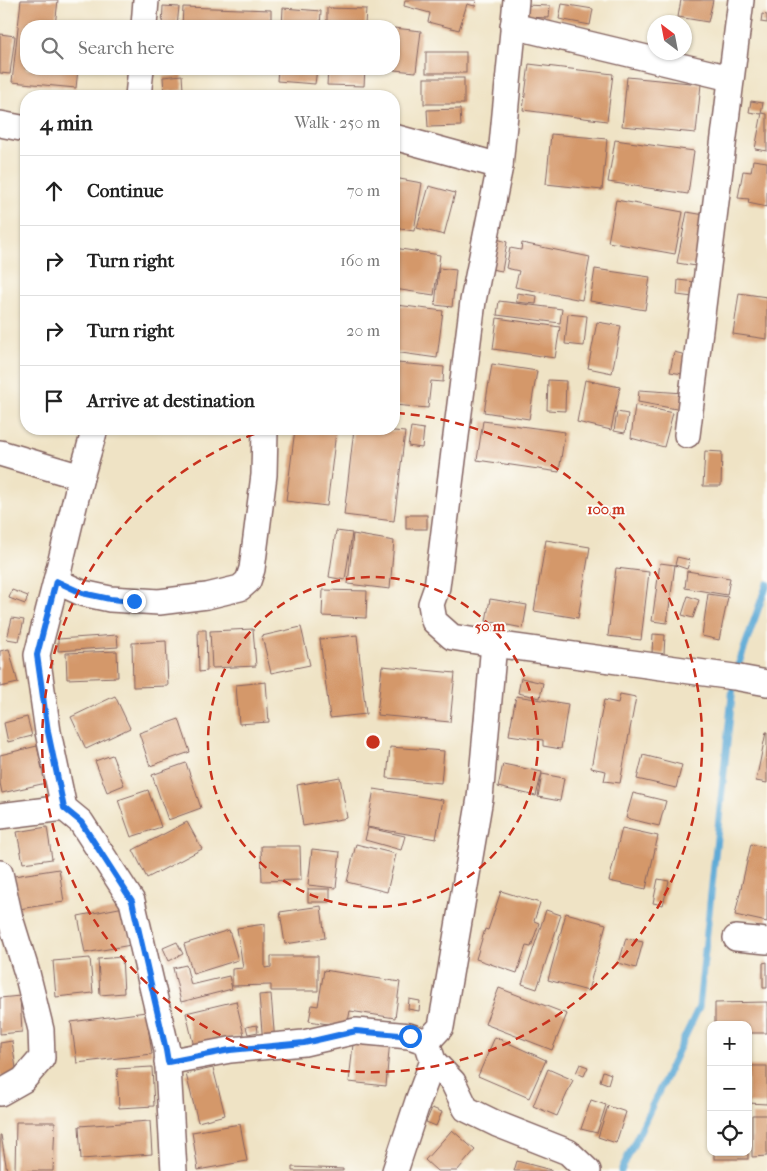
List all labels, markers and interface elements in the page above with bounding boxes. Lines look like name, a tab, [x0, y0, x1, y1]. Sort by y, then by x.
north arrow	[647, 15, 692, 60]
search box	[20, 20, 400, 75]
icon: search	[38, 34, 66, 62]
text: Search here	[78, 37, 174, 59]
text: 4 min	[40, 111, 93, 135]
text: Walk · 250 m	[295, 113, 380, 132]
icon: ahead	[40, 177, 68, 205]
text: Continue	[87, 180, 163, 202]
text: 70 m	[347, 181, 380, 200]
icon: right	[40, 247, 68, 275]
text: Turn right	[87, 250, 174, 272]
text: 160 m	[340, 251, 380, 270]
icon: right	[40, 317, 68, 345]
text: Turn right	[87, 320, 174, 342]
text: 20 m	[346, 321, 380, 340]
icon: arrive	[40, 387, 68, 415]
text: Arrive at destination	[87, 390, 255, 412]
text: 100 m	[587, 500, 625, 518]
route end	[123, 590, 146, 613]
text: 50 m	[475, 617, 506, 635]
centre of rings	[364, 733, 382, 751]
map controls	[707, 1021, 752, 1156]
button: +	[707, 1021, 752, 1066]
route start	[399, 1025, 422, 1048]
button: −	[707, 1066, 752, 1111]
button: locate	[707, 1111, 752, 1156]

